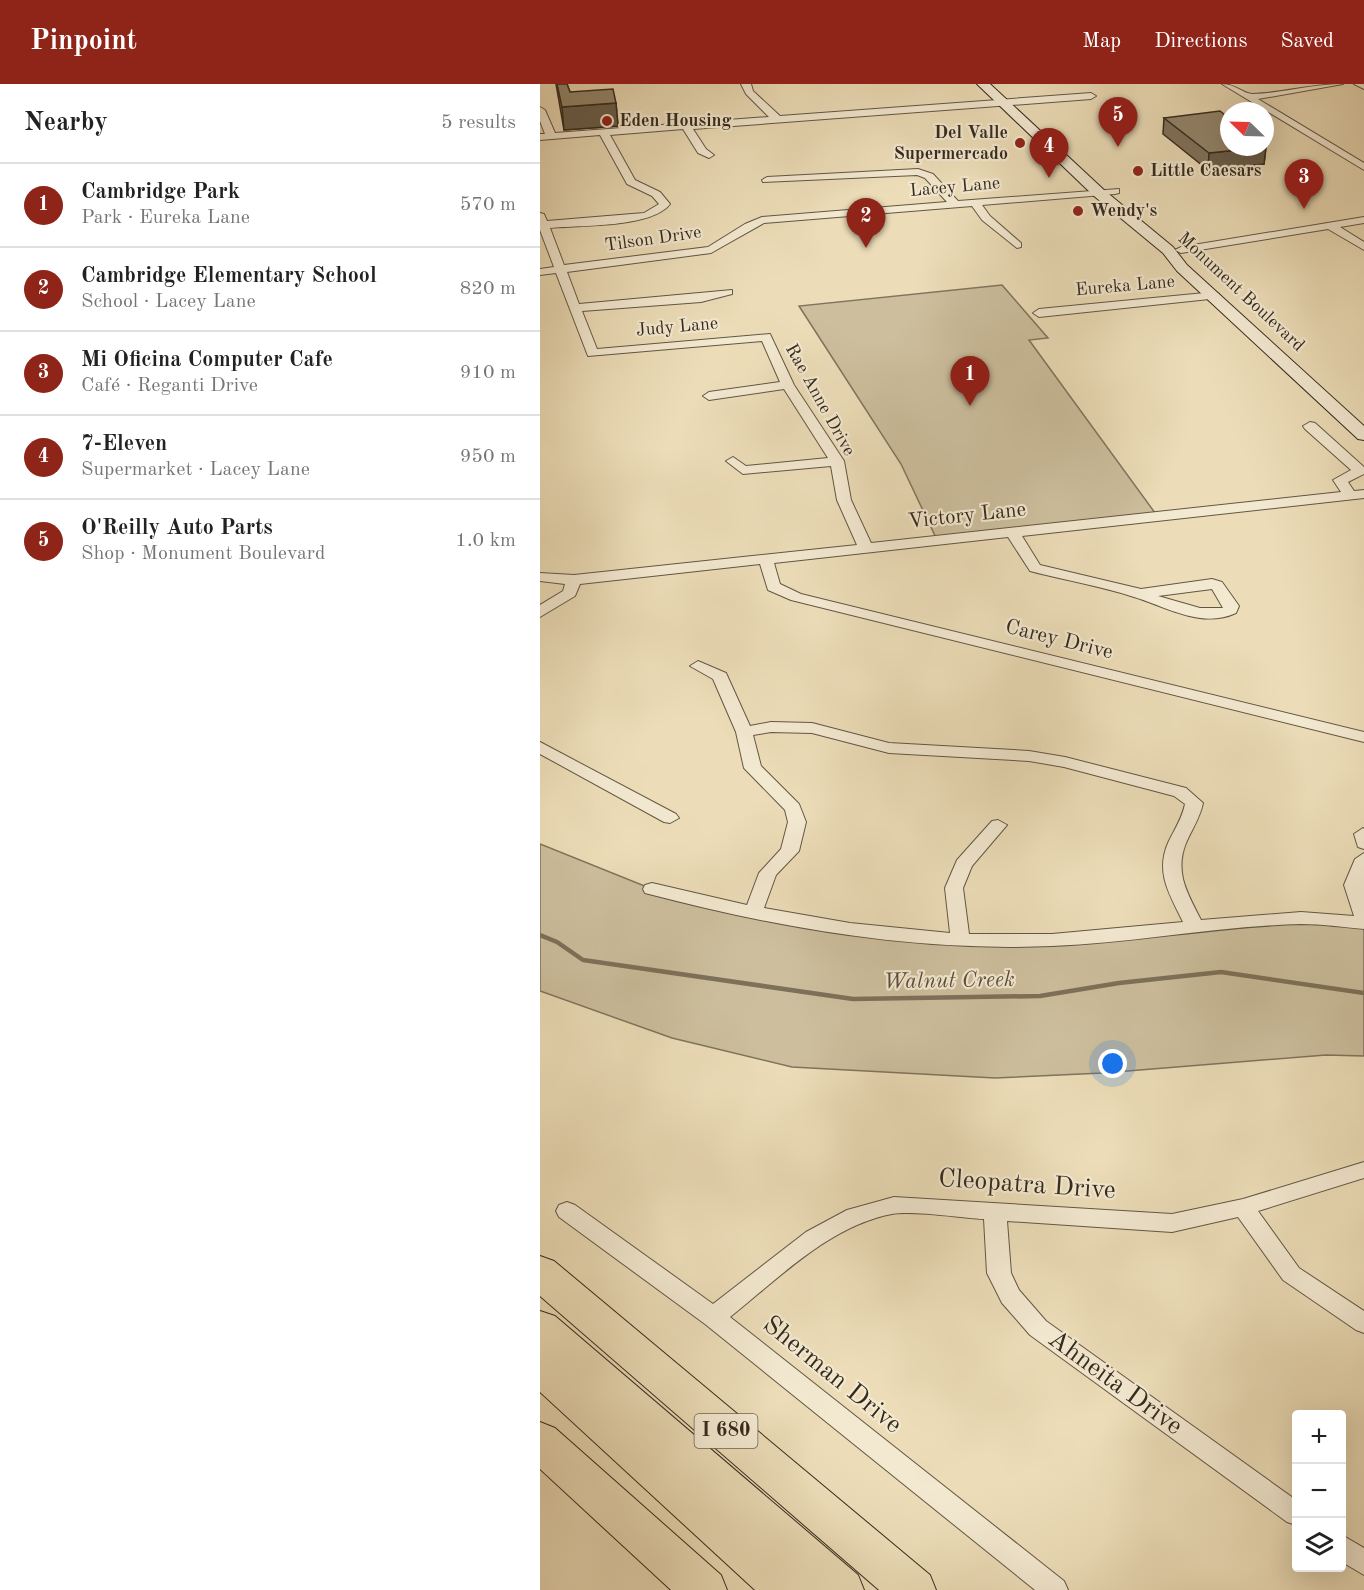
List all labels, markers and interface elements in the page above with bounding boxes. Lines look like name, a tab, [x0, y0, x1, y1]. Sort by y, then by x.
text: Pinpoint	[30, 28, 137, 56]
text: Map	[1082, 31, 1121, 52]
text: Directions	[1154, 31, 1248, 52]
text: Saved	[1281, 31, 1334, 52]
pin: 5	[1098, 98, 1138, 147]
north arrow	[1220, 102, 1274, 156]
text: Nearby	[24, 110, 108, 136]
place label: Eden Housing	[619, 112, 732, 130]
text: 5 results	[441, 113, 516, 133]
marker: Eden Housing	[600, 114, 614, 128]
place label: Del Valle Supermercado	[894, 124, 1008, 163]
pin: 4	[1030, 128, 1068, 178]
marker: Del Valle Supermercado	[1013, 136, 1027, 150]
pin: 3	[1284, 160, 1323, 209]
place label: Little Caesars	[1150, 162, 1262, 180]
marker: Little Caesars	[1131, 164, 1145, 178]
street label: Lacey Lane	[909, 174, 1001, 200]
text: Cambridge Park	[81, 181, 240, 203]
text: 1	[38, 195, 49, 215]
text: 570 m	[460, 195, 516, 215]
pin: 2	[846, 198, 886, 248]
place label: Wendy's	[1090, 202, 1158, 220]
marker: Wendy's	[1071, 204, 1085, 218]
text: Park · Eureka Lane	[81, 208, 250, 228]
street label: Tilson Drive	[604, 223, 702, 255]
street label: Monument Boulevard	[1174, 229, 1308, 355]
text: Cambridge Elementary School	[81, 265, 377, 287]
street label: Eureka Lane	[1074, 273, 1176, 299]
text: 2	[38, 279, 49, 299]
text: 820 m	[460, 279, 516, 299]
text: School · Lacey Lane	[81, 292, 256, 312]
street label: Judy Lane	[635, 314, 719, 340]
street label: Rae Anne Drive	[782, 341, 858, 459]
text: Mi Oficina Computer Cafe	[81, 349, 333, 371]
pin: 1	[950, 356, 990, 406]
text: 3	[38, 363, 49, 383]
text: 910 m	[460, 363, 516, 383]
text: Café · Reganti Drive	[81, 376, 258, 396]
text: 7-Eleven	[81, 433, 167, 455]
text: 4	[38, 447, 49, 467]
text: 950 m	[460, 447, 516, 467]
text: Supermarket · Lacey Lane	[81, 460, 310, 480]
street label: Victory Lane	[907, 499, 1027, 533]
text: O'Reilly Auto Parts	[81, 517, 273, 539]
text: 5	[38, 531, 49, 551]
text: 1.0 km	[455, 531, 516, 551]
text: Shop · Monument Boulevard	[81, 544, 325, 564]
street label: Carey Drive	[1003, 616, 1115, 664]
water label: Walnut Creek	[883, 969, 1015, 993]
your location	[1098, 1049, 1127, 1078]
street label: Cleopatra Drive	[937, 1166, 1117, 1204]
street label: Sherman Drive	[758, 1311, 906, 1439]
street label: Ahneita Drive	[1043, 1326, 1187, 1440]
map controls	[1292, 1410, 1346, 1572]
button: +	[1292, 1410, 1346, 1464]
road number: I 680	[694, 1414, 758, 1448]
button: −	[1292, 1464, 1346, 1518]
button: layers	[1292, 1518, 1346, 1572]

